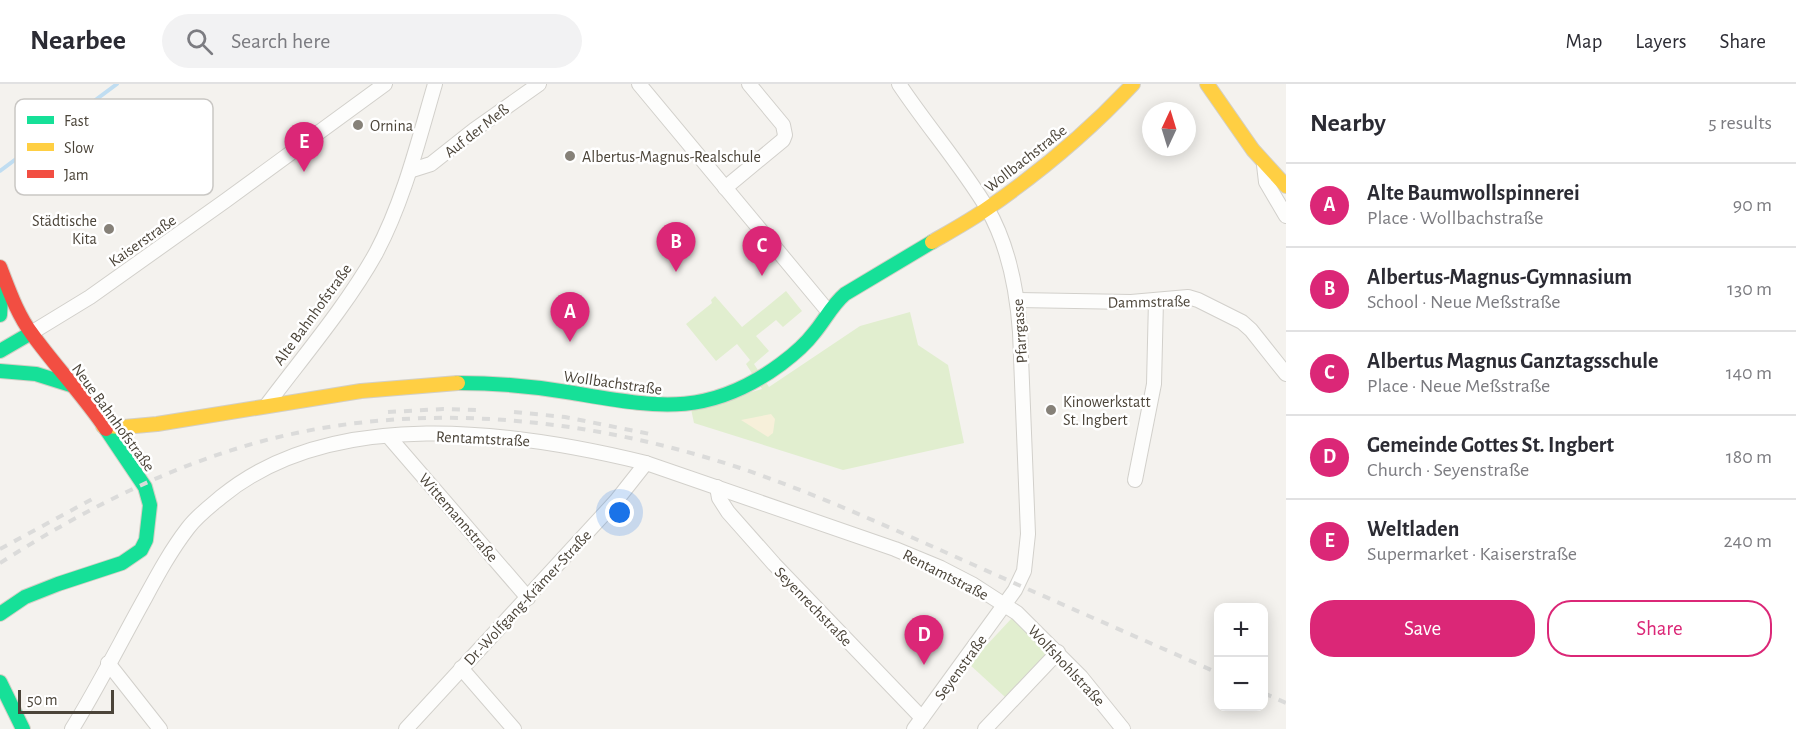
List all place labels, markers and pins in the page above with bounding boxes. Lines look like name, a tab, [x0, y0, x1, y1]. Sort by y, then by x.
marker: Ornina	[351, 118, 365, 132]
place label: Ornina	[370, 118, 413, 134]
pin: E	[284, 122, 324, 172]
marker: Albertus-Magnus-Realschule	[563, 149, 577, 163]
place label: Albertus-Magnus-Realschule	[582, 149, 761, 165]
place label: Städtische Kita	[32, 213, 97, 247]
marker: Städtische Kita	[102, 222, 116, 236]
pin: B	[656, 222, 696, 272]
pin: C	[742, 226, 782, 276]
pin: A	[550, 292, 590, 342]
place label: Kinowerkstatt St. Ingbert	[1063, 394, 1151, 428]
marker: Kinowerkstatt St. Ingbert	[1044, 403, 1058, 417]
pin: D	[904, 616, 944, 665]

